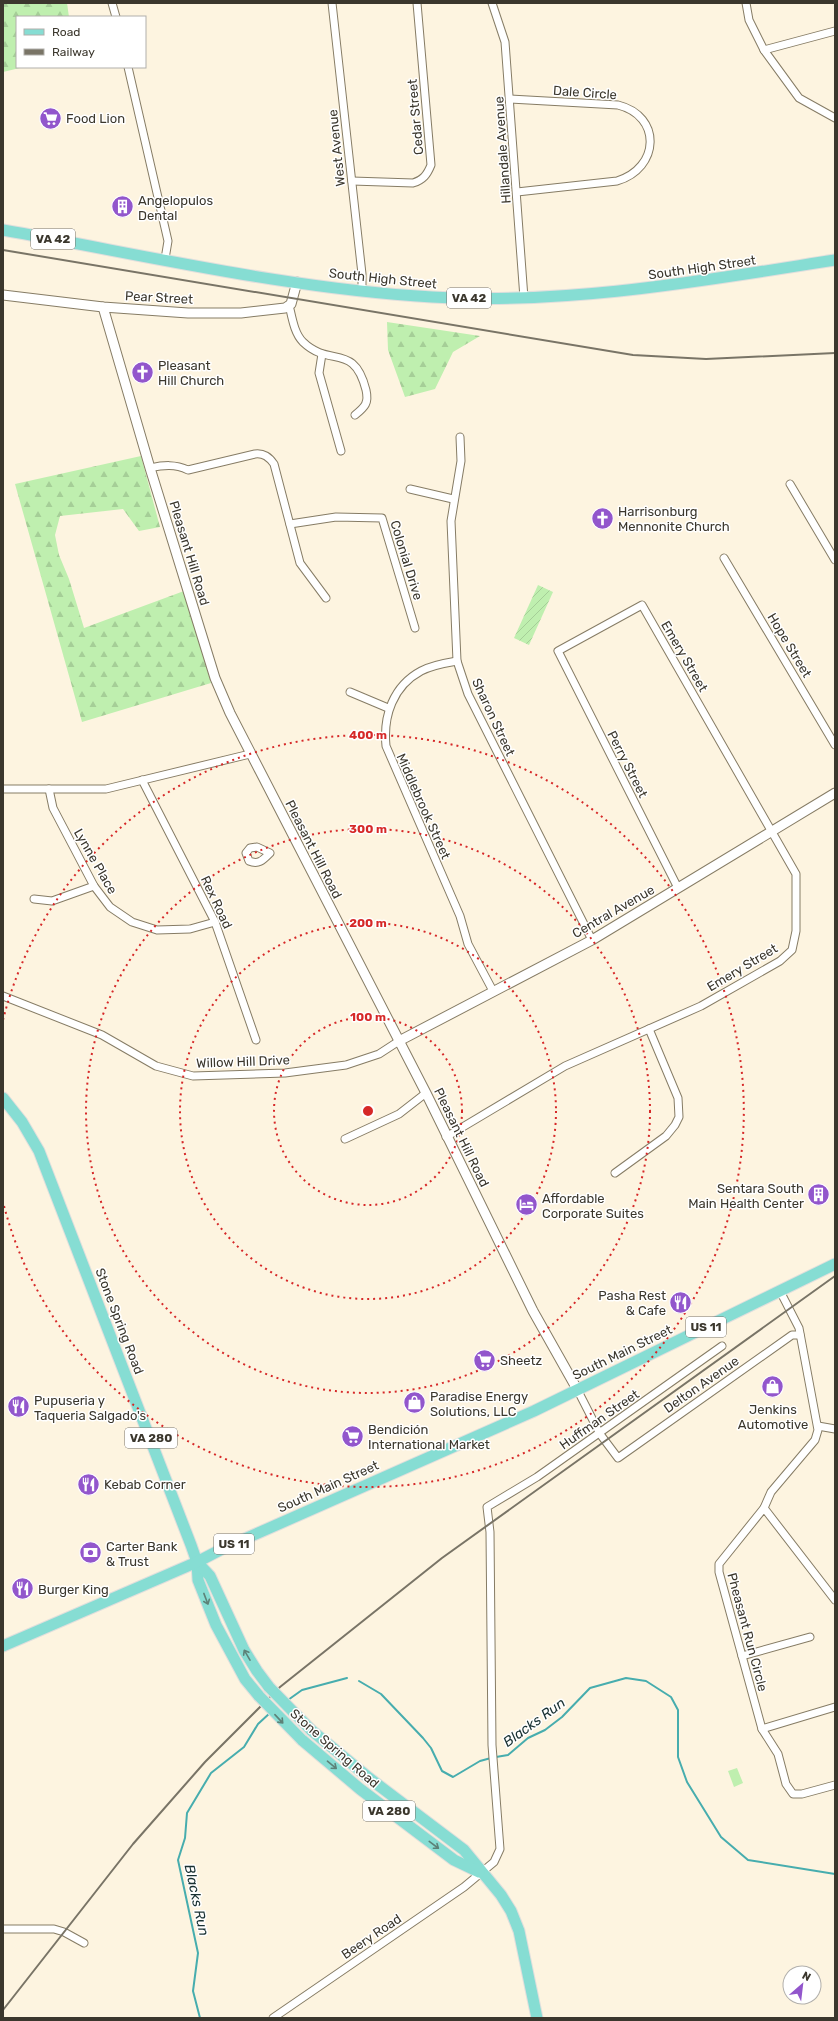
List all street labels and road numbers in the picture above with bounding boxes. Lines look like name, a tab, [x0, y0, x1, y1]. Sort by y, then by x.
street label: Cedar Street	[405, 78, 426, 156]
street label: Dale Circle	[553, 83, 617, 102]
street label: Hillandale Avenue	[491, 96, 514, 204]
street label: West Avenue	[325, 109, 348, 187]
road number: VA 42	[31, 229, 75, 249]
street label: South High Street	[647, 253, 757, 283]
street label: South High Street	[328, 265, 438, 293]
street label: Pear Street	[125, 288, 193, 307]
road number: VA 42	[447, 288, 491, 308]
street label: Pleasant Hill Road	[166, 499, 213, 607]
street label: Colonial Drive	[387, 518, 426, 602]
street label: Hope Street	[764, 610, 815, 680]
street label: Emery Street	[658, 618, 711, 694]
street label: Sharon Street	[469, 676, 518, 758]
street label: Perry Street	[604, 728, 651, 800]
street label: Middlebrook Street	[393, 751, 454, 861]
street label: Pleasant Hill Road	[282, 797, 345, 901]
street label: Lynne Place	[71, 826, 120, 896]
street label: Rex Road	[198, 873, 235, 931]
street label: Central Avenue	[570, 882, 657, 941]
street label: Emery Street	[704, 941, 780, 994]
street label: Willow Hill Drive	[196, 1052, 290, 1071]
street label: Pleasant Hill Road	[431, 1085, 492, 1189]
street label: Stone Spring Road	[91, 1266, 147, 1377]
road number: US 11	[686, 1317, 726, 1337]
street label: South Main Street	[570, 1322, 674, 1383]
street label: Delton Avenue	[661, 1353, 742, 1416]
street label: Huffman Street	[557, 1386, 642, 1452]
road number: VA 280	[125, 1428, 177, 1448]
street label: South Main Street	[275, 1457, 381, 1515]
road number: US 11	[214, 1534, 254, 1554]
street label: Pheasant Run Circle	[724, 1571, 771, 1693]
street label: Stone Spring Road	[287, 1706, 382, 1792]
road number: VA 280	[363, 1801, 415, 1821]
street label: Beery Road	[338, 1911, 404, 1962]

